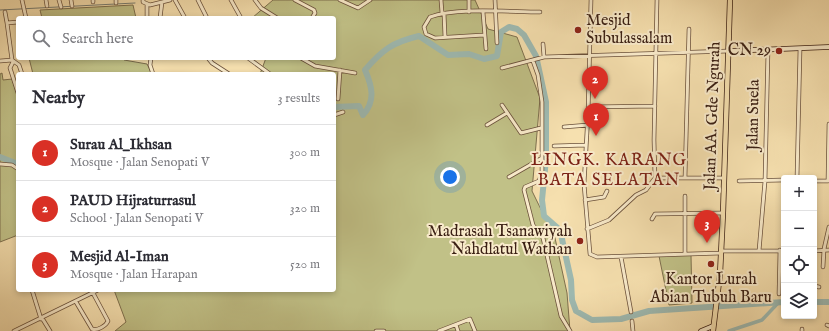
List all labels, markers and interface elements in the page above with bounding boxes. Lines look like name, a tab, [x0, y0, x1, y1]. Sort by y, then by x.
place label: Mesjid Subulassalam	[586, 11, 672, 49]
search box	[16, 16, 336, 60]
marker: Mesjid Subulassalam	[573, 25, 583, 35]
icon: search	[30, 27, 52, 49]
text: Search here	[62, 29, 133, 48]
street label: Jalan AA. Gde Ngurah	[700, 41, 726, 193]
place label: CN 29	[728, 41, 771, 61]
marker: CN 29	[774, 46, 784, 56]
pin: 2	[582, 66, 608, 99]
street label: Jalan Suela	[743, 79, 765, 153]
text: Nearby	[32, 88, 85, 109]
text: 3 results	[278, 90, 320, 107]
pin: 1	[583, 103, 609, 136]
text: Surau Al_Ikhsan	[70, 135, 172, 154]
text: 1	[43, 144, 47, 161]
text: 300 m	[289, 144, 320, 161]
district label: LINGK. KARANG BATA SELATAN	[531, 150, 687, 191]
text: Mosque · Jalan Senopati V	[70, 154, 209, 171]
your location	[440, 167, 460, 187]
map controls	[781, 175, 817, 319]
button: +	[781, 175, 817, 211]
text: PAUD Hijraturrasul	[70, 191, 196, 210]
text: 2	[42, 200, 48, 217]
text: 320 m	[290, 200, 320, 217]
text: School · Jalan Senopati V	[70, 210, 203, 227]
pin: 3	[694, 210, 720, 243]
button: −	[781, 211, 817, 247]
place label: Madrasah Tsanawiyah Nahdlatul Wathan	[428, 222, 572, 260]
marker: Madrasah Tsanawiyah Nahdlatul Wathan	[575, 236, 585, 246]
text: Mesjid Al-Iman	[70, 247, 169, 266]
button: locate	[781, 247, 817, 283]
text: 3	[43, 256, 47, 273]
text: 520 m	[290, 256, 320, 273]
marker: Kantor Lurah Abian Tubuh Baru	[706, 259, 716, 269]
text: Mosque · Jalan Harapan	[70, 266, 198, 283]
place label: Kantor Lurah Abian Tubuh Baru	[649, 270, 772, 308]
button: layers	[781, 283, 817, 319]

